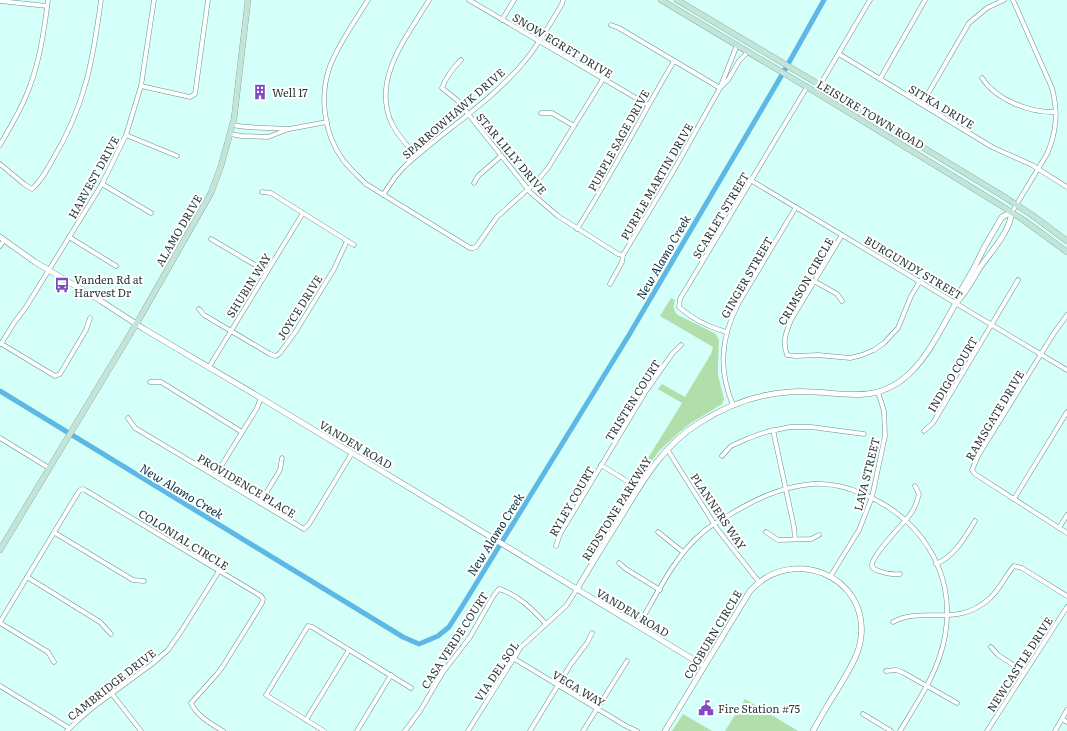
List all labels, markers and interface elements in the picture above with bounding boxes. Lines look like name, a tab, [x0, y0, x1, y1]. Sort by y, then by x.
street label: SNOW EGRET DRIVE	[510, 9, 616, 81]
street label: SPARROWHAWK DRIVE	[398, 64, 508, 162]
street label: LEISURE TOWN ROAD	[814, 76, 928, 152]
street label: SITKA DRIVE	[906, 80, 978, 132]
building icon: Well 17	[251, 83, 269, 101]
place label: Well 17	[272, 84, 308, 100]
street label: PURPLE SAGE DRIVE	[583, 86, 653, 194]
street label: STAR LILLY DRIVE	[473, 109, 551, 197]
street label: PURPLE MARTIN DRIVE	[616, 120, 696, 242]
street label: HARVEST DRIVE	[64, 133, 122, 221]
street label: SCARLET STREET	[688, 169, 752, 261]
street label: ALAMO DRIVE	[151, 191, 205, 269]
water label: New Alamo Creek	[631, 211, 695, 303]
street label: BURGUNDY STREET	[862, 231, 966, 303]
street label: GINGER STREET	[716, 233, 776, 321]
street label: CRIMSON CIRCLE	[773, 234, 837, 328]
street label: SHUBIN WAY	[222, 250, 274, 320]
place label: Vanden Rd at Harvest Dr	[74, 271, 143, 300]
street label: JOYCE DRIVE	[273, 271, 325, 343]
bus stop icon: Vanden Rd at Harvest Dr	[53, 276, 71, 294]
street label: INDIGO COURT	[923, 333, 981, 415]
street label: TRISTEN COURT	[600, 356, 664, 444]
street label: RAMSGATE DRIVE	[961, 367, 1027, 463]
street label: VANDEN ROAD	[316, 416, 396, 472]
street label: LAVA STREET	[849, 436, 883, 512]
street label: PROVIDENCE PLACE	[195, 449, 299, 521]
street label: REDSTONE PARKWAY	[577, 453, 655, 563]
water label: New Alamo Creek	[137, 459, 228, 523]
street label: RYLEY COURT	[544, 463, 598, 539]
street label: PLANNERS WAY	[687, 470, 751, 553]
water label: New Alamo Creek	[462, 489, 528, 579]
street label: COLONIAL CIRCLE	[136, 505, 232, 573]
street label: VANDEN ROAD	[593, 584, 673, 640]
street label: COGBURN CIRCLE	[679, 587, 745, 681]
street label: CASA VERDE COURT	[417, 588, 491, 692]
street label: NEWCASTLE DRIVE	[982, 613, 1056, 715]
street label: VIA DEL SOL	[470, 638, 522, 704]
street label: CAMBRIDGE DRIVE	[63, 644, 159, 724]
street label: VEGA WAY	[549, 666, 609, 710]
public building icon: Fire Station #75	[697, 699, 715, 717]
place label: Fire Station #75	[718, 700, 800, 716]

